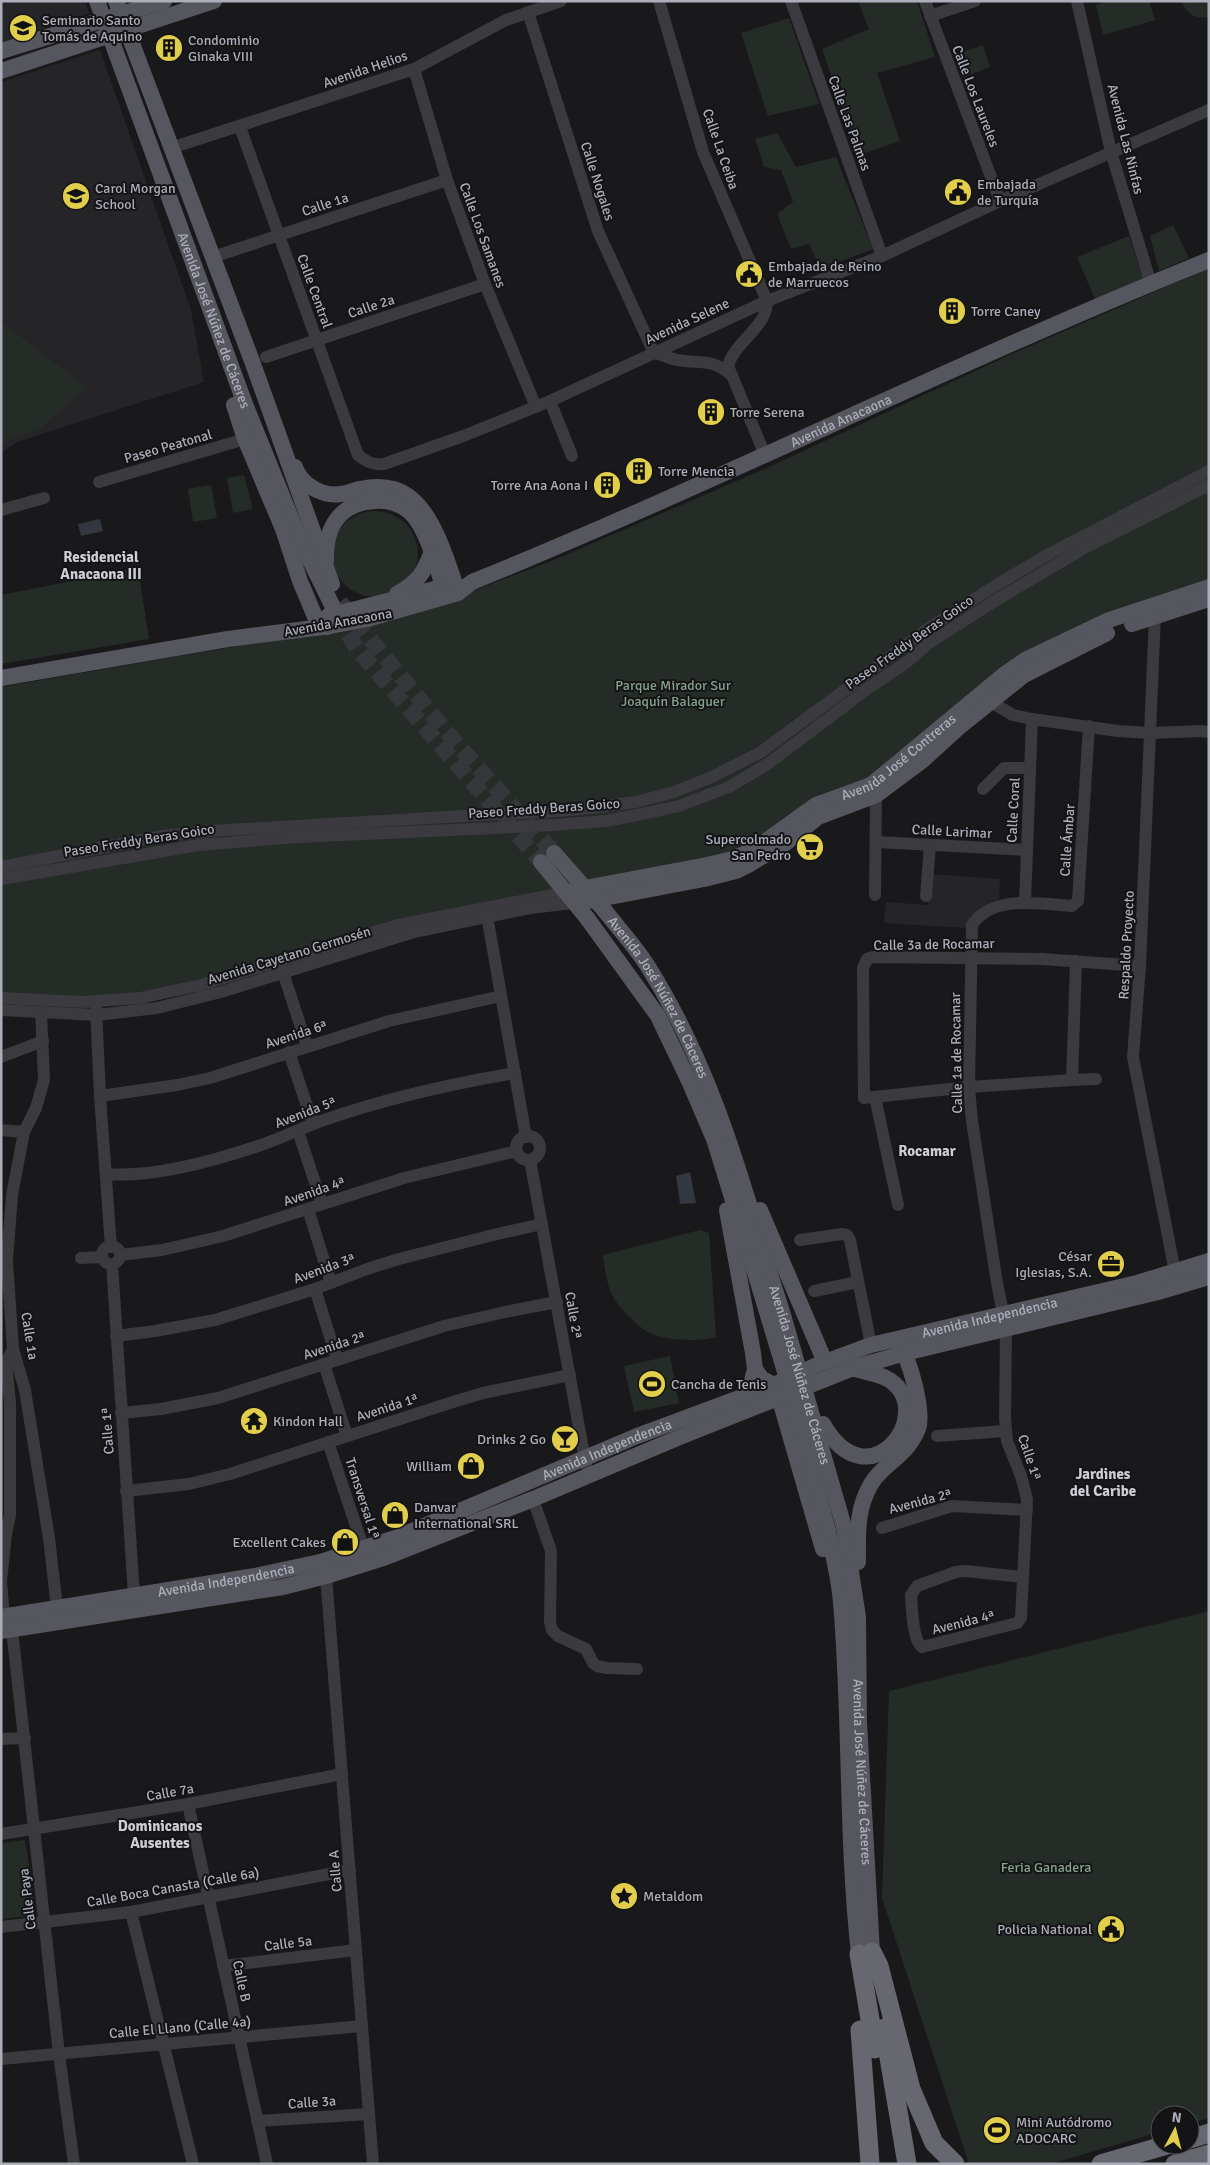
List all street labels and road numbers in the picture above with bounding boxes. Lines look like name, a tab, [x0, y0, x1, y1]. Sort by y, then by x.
street label: Calle Los Laureles	[948, 43, 1003, 150]
street label: Avenida Helios	[321, 47, 410, 92]
street label: Calle Las Palmas	[824, 73, 875, 173]
street label: Avenida Las Ninfas	[1104, 82, 1147, 196]
street label: Calle La Ceiba	[699, 106, 742, 192]
street label: Calle Nogales	[577, 140, 618, 223]
street label: Calle Los Samanes	[456, 180, 509, 290]
street label: Calle 1a	[300, 189, 351, 220]
street label: Avenida José Núñez de Cáceres	[174, 230, 254, 411]
street label: Calle Central	[293, 252, 336, 331]
street label: Calle 2a	[346, 291, 397, 322]
street label: Avenida Selene	[642, 295, 732, 348]
street label: Avenida Anacaona	[788, 391, 894, 451]
street label: Paseo Peatonal	[122, 426, 214, 467]
street label: Paseo Freddy Beras Goico	[842, 592, 977, 693]
street label: Avenida Anacaona	[283, 605, 393, 640]
street label: Avenida José Contreras	[839, 710, 960, 804]
street label: Calle Coral	[1003, 777, 1024, 843]
street label: Paseo Freddy Beras Goico	[467, 795, 621, 822]
street label: Calle Ámbar	[1056, 802, 1079, 877]
street label: Paseo Freddy Beras Goico	[63, 820, 216, 861]
street label: Calle Larimar	[911, 821, 993, 842]
street label: Respaldo Proyecto	[1115, 890, 1138, 1000]
street label: Avenida José Núñez de Cáceres	[604, 913, 712, 1081]
street label: Avenida Cayetano Germosén	[206, 923, 373, 988]
street label: Calle 3a de Rocamar	[873, 935, 996, 954]
street label: Calle 1a de Rocamar	[947, 991, 966, 1114]
street label: Avenida 6ª	[263, 1016, 329, 1052]
street label: Avenida 5ª	[272, 1093, 338, 1132]
street label: Avenida 4ª	[281, 1173, 347, 1210]
street label: Avenida 3ª	[291, 1250, 357, 1287]
street label: Avenida José Núñez de Cáceres	[765, 1283, 834, 1467]
street label: Calle 2ª	[561, 1290, 586, 1340]
street label: Avenida Independencia	[920, 1294, 1059, 1342]
street label: Calle 1a	[17, 1311, 42, 1361]
street label: Avenida 2ª	[301, 1327, 367, 1363]
street label: Avenida 1ª	[354, 1389, 420, 1425]
street label: Calle 1ª	[97, 1407, 118, 1455]
street label: Avenida Independencia	[540, 1416, 674, 1484]
street label: Calle 1ª	[1014, 1432, 1045, 1482]
street label: Transversal 1ª	[341, 1455, 384, 1541]
street label: Avenida 2ª	[887, 1485, 953, 1518]
street label: Avenida Independencia	[156, 1560, 296, 1601]
street label: Avenida 4ª	[930, 1606, 996, 1638]
street label: Avenida José Núñez de Cáceres	[850, 1679, 875, 1865]
street label: Calle 7a	[145, 1780, 195, 1805]
street label: Calle A	[325, 1849, 346, 1893]
street label: Calle Boca Canasta (Calle 6a)	[86, 1864, 261, 1911]
street label: Calle Paya	[15, 1867, 40, 1930]
street label: Calle 5a	[263, 1932, 313, 1955]
street label: Calle B	[229, 1959, 254, 2003]
street label: Calle El Llano (Calle 4a)	[108, 2013, 252, 2042]
street label: Calle 3a	[287, 2092, 337, 2113]

